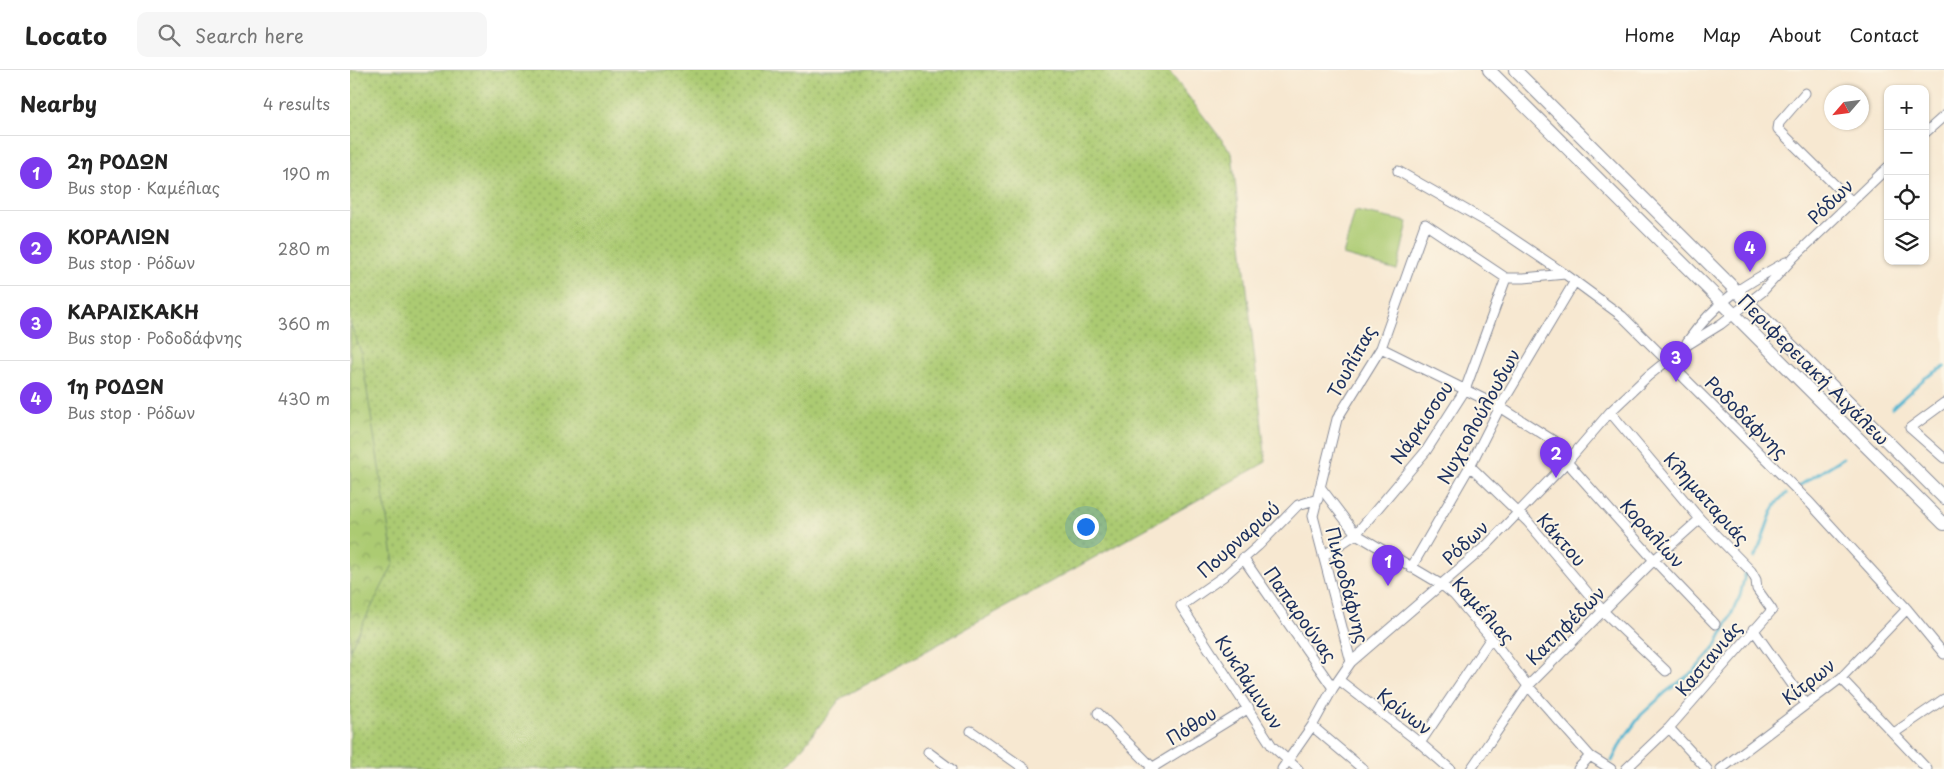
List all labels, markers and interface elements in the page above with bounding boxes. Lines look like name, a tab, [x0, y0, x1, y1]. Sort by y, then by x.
search box	[137, 12, 487, 57]
text: Locato	[25, 17, 107, 53]
icon: search	[155, 21, 183, 49]
text: Search here	[195, 21, 304, 49]
text: Home	[1624, 21, 1674, 48]
text: Map	[1702, 21, 1741, 48]
text: About	[1769, 21, 1821, 48]
text: Contact	[1849, 21, 1919, 48]
north arrow	[1824, 85, 1869, 130]
map controls	[1884, 85, 1929, 265]
button: +	[1884, 85, 1929, 130]
text: Nearby	[20, 87, 97, 119]
text: 4 results	[263, 91, 330, 115]
button: −	[1884, 130, 1929, 175]
text: 2η ΡΟΔΩΝ	[67, 147, 168, 175]
text: 1	[32, 161, 40, 185]
text: 190 m	[282, 161, 330, 185]
street label: Ρόδων	[1801, 172, 1859, 230]
text: Bus stop · Καμέλιας	[67, 175, 220, 199]
button: locate	[1884, 175, 1929, 220]
button: layers	[1884, 220, 1929, 265]
text: ΚΟΡΑΛΙΩΝ	[67, 222, 170, 250]
pin: 4	[1734, 231, 1766, 272]
text: 2	[30, 236, 42, 260]
text: 280 m	[278, 236, 330, 260]
text: Bus stop · Ρόδων	[67, 250, 195, 274]
street label: Περιφερειακή Αιγάλεω	[1732, 287, 1896, 451]
text: ΚΑΡΑΙΣΚΑΚΗ	[67, 297, 199, 325]
text: 3	[31, 311, 41, 335]
text: 360 m	[278, 311, 330, 335]
street label: Τουλίπας	[1320, 320, 1382, 402]
text: Bus stop · Ροδοδάφνης	[67, 325, 242, 349]
pin: 3	[1660, 341, 1692, 382]
street label: Νυχτολούλουδων	[1430, 343, 1526, 489]
street label: Ροδοδάφνης	[1699, 369, 1795, 465]
text: 1η ΡΟΔΩΝ	[67, 372, 164, 400]
street label: Νάρκισσου	[1383, 375, 1459, 469]
text: 4	[31, 386, 41, 410]
text: 430 m	[278, 386, 330, 410]
text: Bus stop · Ρόδων	[67, 400, 195, 424]
pin: 2	[1540, 437, 1572, 478]
street label: Κληματαριάς	[1658, 446, 1756, 550]
street label: Κοραλίων	[1614, 492, 1692, 574]
street label: Πουρναριού	[1191, 494, 1285, 584]
street label: Κάκτου	[1531, 506, 1593, 572]
street label: Ρόδων	[1436, 513, 1494, 571]
your location	[1073, 514, 1099, 540]
street label: Πικροδάφνης	[1319, 524, 1377, 646]
pin: 1	[1372, 545, 1404, 586]
street label: Παπαρούνας	[1258, 561, 1344, 667]
street label: Καμέλιας	[1446, 570, 1522, 650]
street label: Κατηφέδων	[1519, 579, 1611, 671]
street label: Καστανιάς	[1669, 615, 1747, 701]
street label: Κυκλάμινων	[1209, 629, 1291, 735]
street label: Κίτρων	[1775, 651, 1841, 711]
street label: Κρίνων	[1372, 681, 1438, 741]
street label: Πόθου	[1161, 699, 1221, 751]

